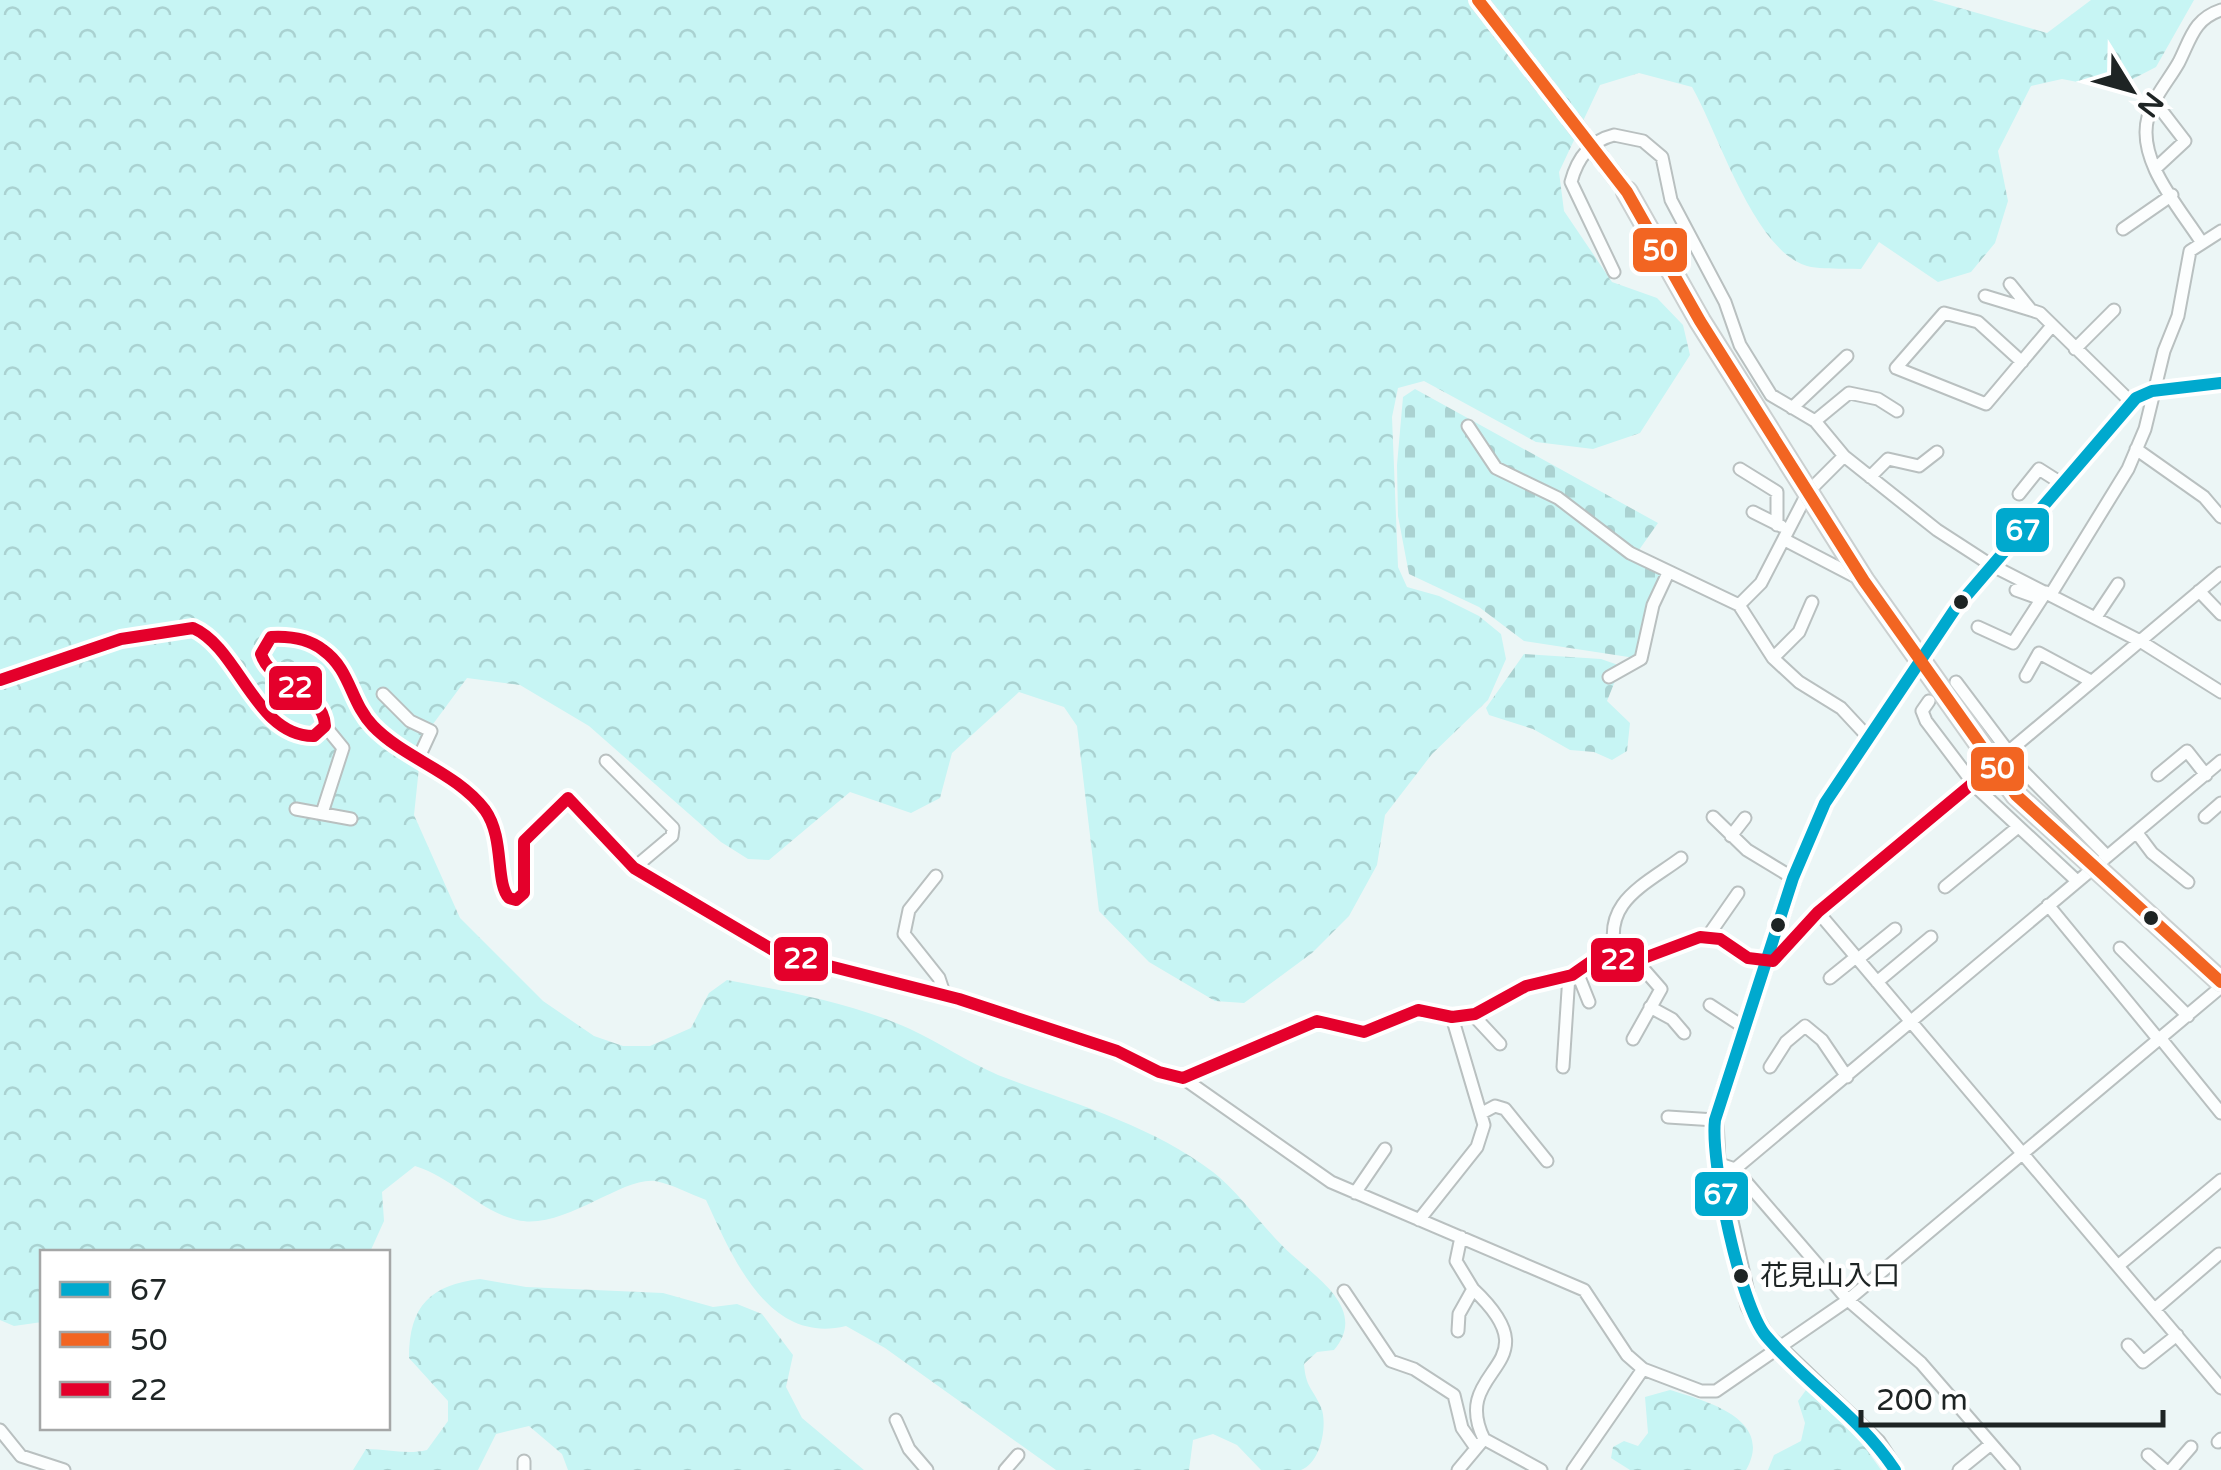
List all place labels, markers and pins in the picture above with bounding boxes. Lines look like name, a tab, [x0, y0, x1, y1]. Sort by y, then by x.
unlabelled marker	[1951, 592, 1971, 612]
unlabelled marker	[2141, 908, 2161, 928]
unlabelled marker	[1768, 915, 1788, 935]
place label: 花見山入口	[1760, 1259, 1900, 1293]
marker: 花見山入口	[1731, 1266, 1751, 1286]

